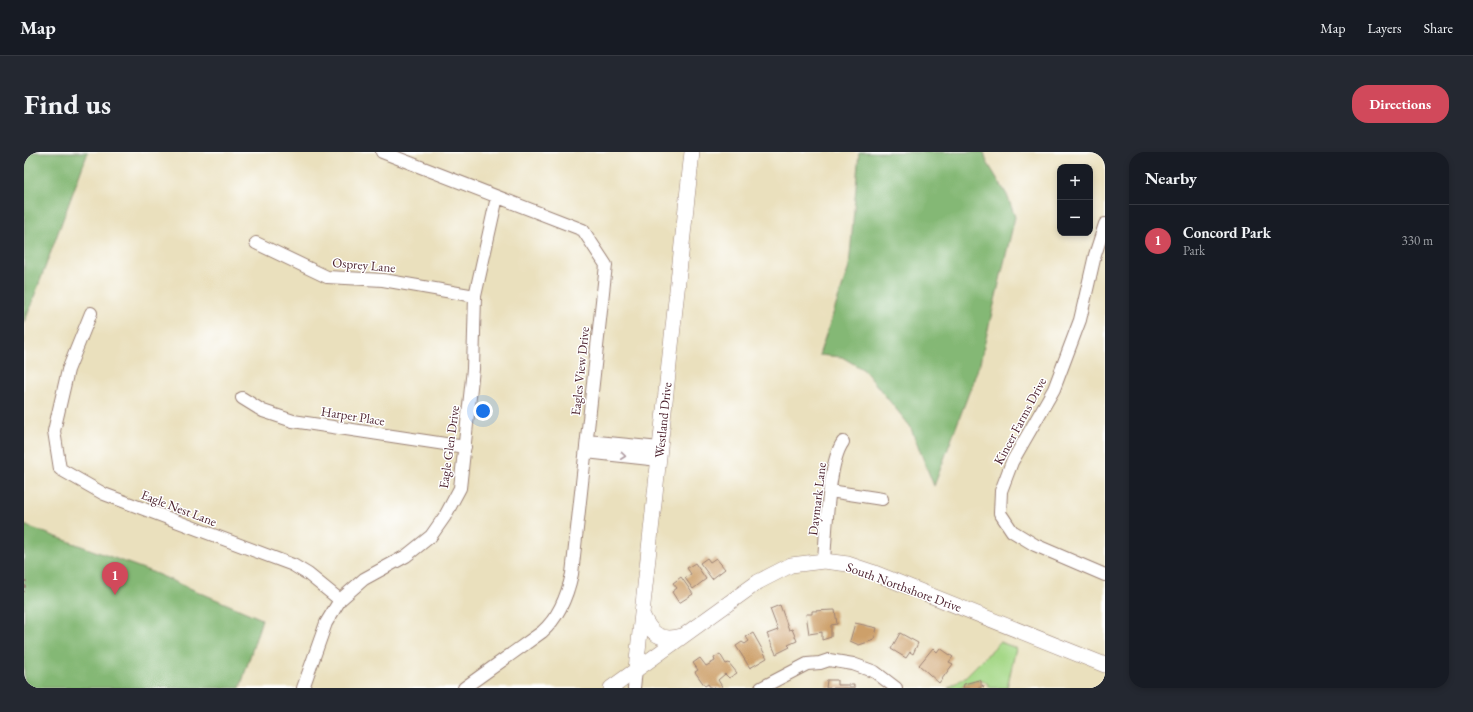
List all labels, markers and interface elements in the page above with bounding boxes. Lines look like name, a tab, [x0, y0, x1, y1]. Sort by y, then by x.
text: Map	[20, 15, 56, 40]
text: Map	[1320, 19, 1345, 37]
text: Layers	[1367, 19, 1402, 37]
text: Share	[1424, 19, 1453, 37]
button: Directions	[1352, 85, 1449, 123]
text: Find us	[24, 86, 111, 122]
map controls	[1057, 164, 1093, 236]
button: +	[1057, 164, 1093, 200]
text: Nearby	[1145, 167, 1197, 189]
button: −	[1057, 200, 1093, 236]
text: Concord Park	[1183, 223, 1271, 242]
text: 1	[1155, 232, 1161, 249]
text: 330 m	[1402, 232, 1433, 249]
text: Park	[1183, 242, 1205, 259]
street label: Osprey Lane	[332, 254, 396, 276]
street label: Eagles View Drive	[567, 326, 593, 416]
street label: Kincer Farms Drive	[990, 374, 1050, 468]
street label: Westland Drive	[651, 381, 675, 459]
your location	[473, 401, 493, 421]
street label: Harper Place	[320, 403, 386, 429]
street label: Eagle Glen Drive	[435, 404, 463, 490]
one-way arrow	[619, 451, 626, 460]
street label: Daymark Lane	[804, 461, 830, 537]
street label: Eagle Nest Lane	[139, 486, 219, 530]
street label: South Northshore Drive	[844, 558, 964, 616]
pin: 1	[102, 562, 128, 595]

